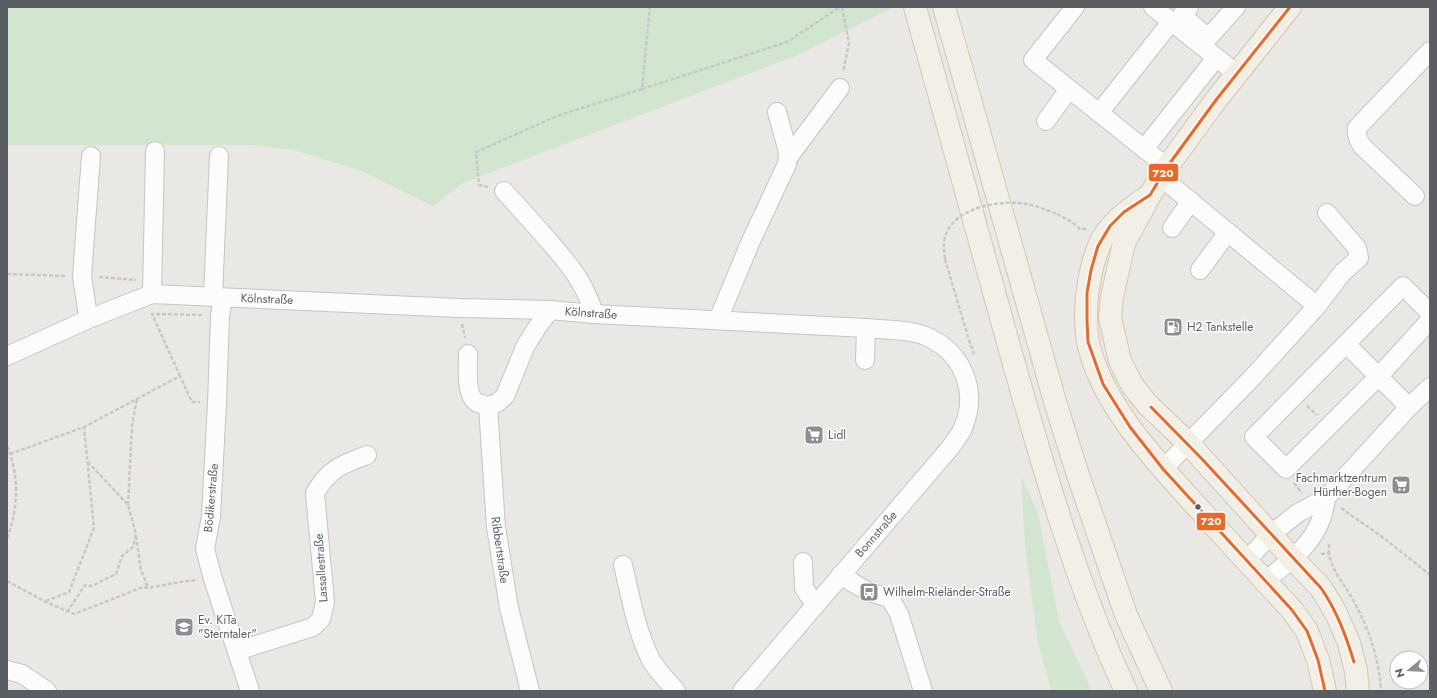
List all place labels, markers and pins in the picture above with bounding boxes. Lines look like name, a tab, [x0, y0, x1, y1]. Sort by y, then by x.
fuel station icon: H2 Tankstelle	[1162, 316, 1184, 338]
place label: H2 Tankstelle	[1187, 318, 1253, 336]
supermarket icon: Lidl	[803, 424, 825, 446]
place label: Lidl	[828, 426, 846, 444]
place label: Fachmarktzentrum Hürther-Bogen	[1296, 469, 1387, 501]
supermarket icon: Fachmarktzentrum Hürther-Bogen	[1390, 474, 1412, 496]
unlabelled marker	[1193, 502, 1203, 512]
bus stop icon: Wilhelm-Rieländer-Straße	[858, 581, 880, 603]
place label: Wilhelm-Rieländer-Straße	[883, 583, 1011, 601]
place label: Ev. KiTa "Sterntaler"	[198, 611, 257, 643]
school or university icon: Ev. KiTa "Sterntaler"	[173, 616, 195, 638]

